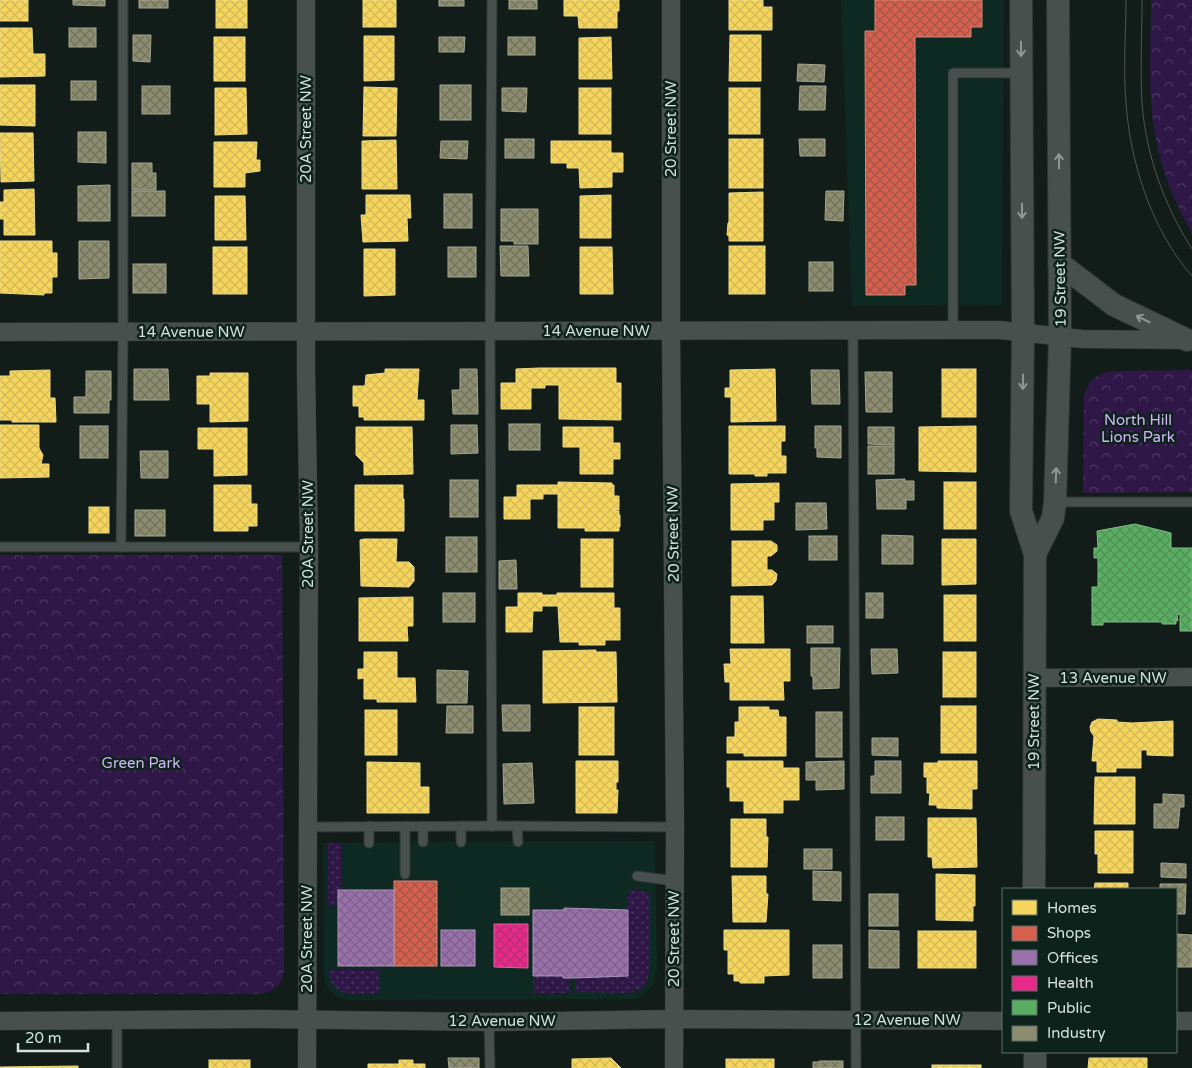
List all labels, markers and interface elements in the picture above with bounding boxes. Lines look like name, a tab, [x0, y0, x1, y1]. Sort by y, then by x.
one-way arrow	[1016, 40, 1026, 56]
street label: 20A Street NW	[297, 75, 315, 183]
street label: 20 Street NW	[662, 81, 680, 177]
one-way arrow	[1054, 154, 1064, 170]
one-way arrow	[1017, 202, 1027, 219]
street label: 19 Street NW	[1050, 230, 1070, 328]
one-way arrow	[1136, 314, 1151, 323]
street label: 14 Avenue NW	[542, 322, 650, 340]
street label: 14 Avenue NW	[137, 323, 245, 341]
one-way arrow	[1018, 374, 1028, 390]
park label: North Hill Lions Park	[1101, 411, 1175, 446]
one-way arrow	[1051, 467, 1061, 483]
street label: 20A Street NW	[299, 480, 317, 588]
street label: 20 Street NW	[663, 485, 683, 583]
street label: 13 Avenue NW	[1059, 669, 1167, 687]
street label: 19 Street NW	[1025, 674, 1043, 770]
park label: Green Park	[102, 754, 180, 772]
street label: 20A Street NW	[298, 885, 316, 993]
legend	[1002, 888, 1177, 1053]
street label: 20 Street NW	[665, 891, 683, 987]
text: Homes	[1047, 899, 1097, 917]
text: Shops	[1047, 924, 1091, 942]
text: Offices	[1047, 949, 1098, 967]
text: Health	[1047, 974, 1094, 992]
text: Public	[1047, 999, 1091, 1017]
street label: 12 Avenue NW	[853, 1011, 961, 1029]
street label: 12 Avenue NW	[448, 1012, 556, 1030]
scale bar	[18, 1020, 88, 1052]
text: Industry	[1047, 1024, 1106, 1042]
text: 20 m	[25, 1029, 62, 1047]

